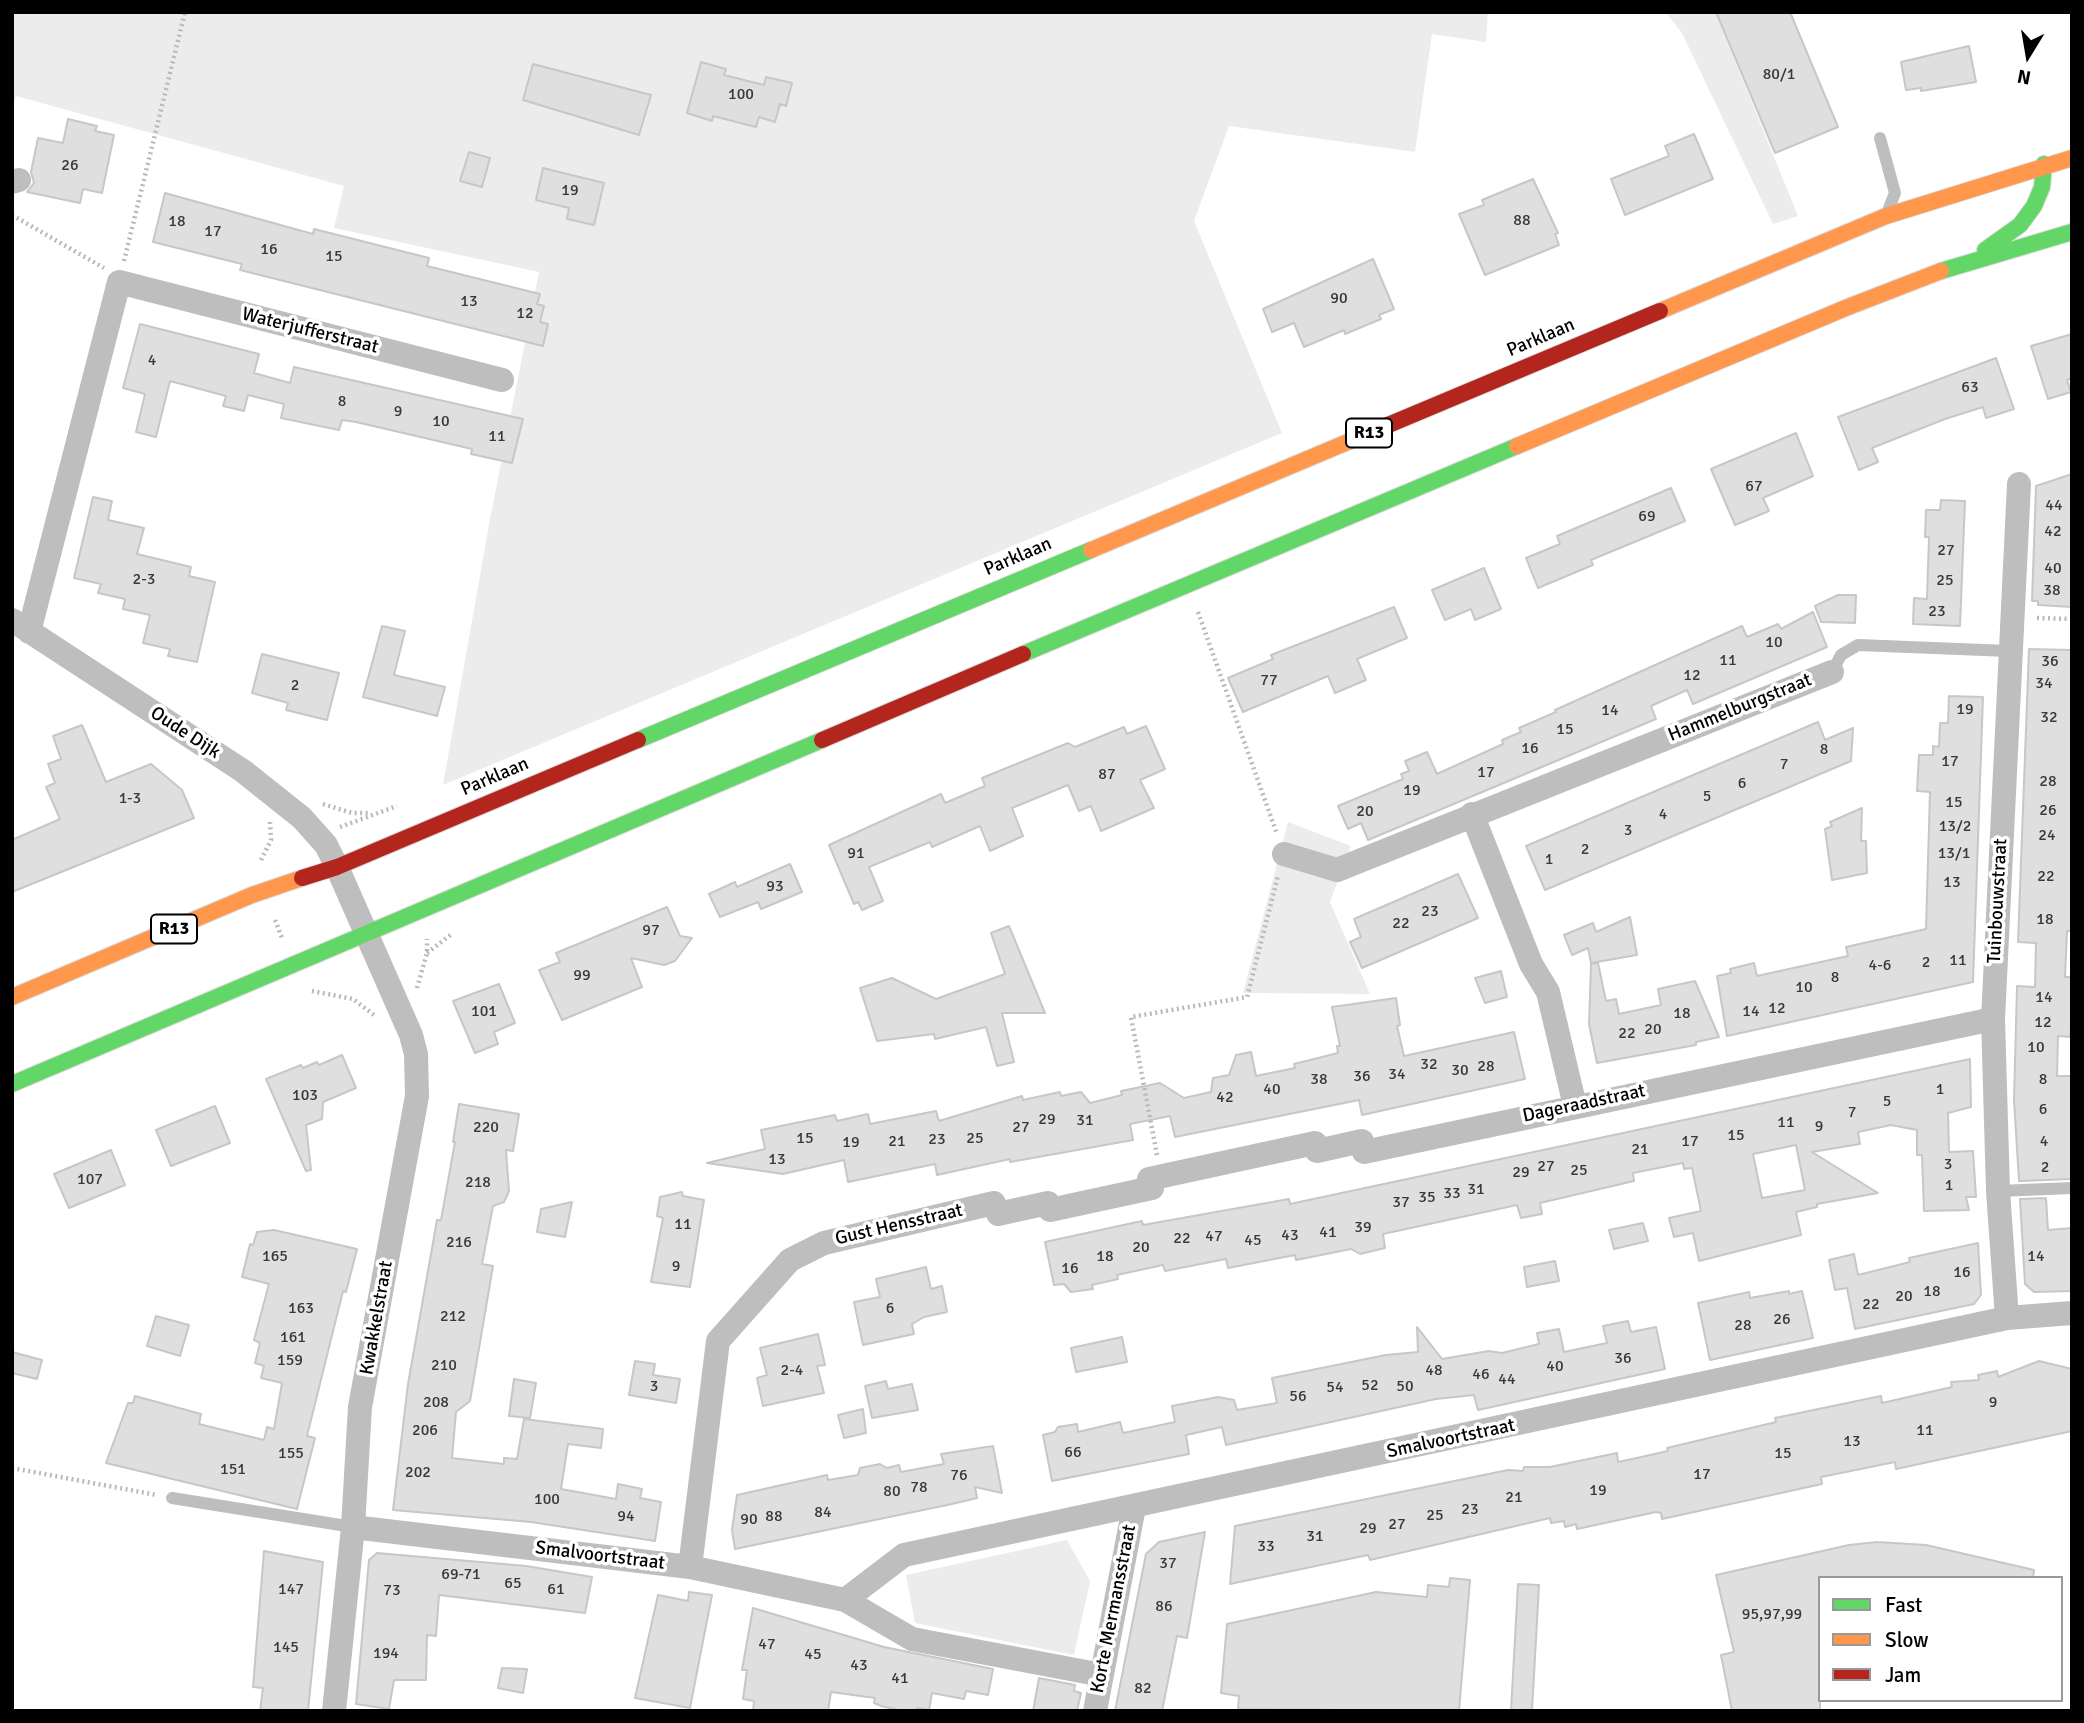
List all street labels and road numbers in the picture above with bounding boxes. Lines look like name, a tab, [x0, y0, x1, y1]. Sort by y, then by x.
street label: Waterjufferstraat	[239, 303, 381, 359]
street label: Parklaan	[1504, 314, 1578, 362]
road number: R13	[1346, 418, 1392, 447]
street label: Parklaan	[981, 533, 1055, 581]
street label: Hammelburgstraat	[1665, 669, 1815, 747]
street label: Oude Dijk	[146, 702, 224, 764]
street label: Parklaan	[458, 753, 532, 801]
street label: Tuinbouwstraat	[1983, 838, 2013, 964]
road number: R13	[151, 914, 197, 944]
street label: Dageraadstraat	[1521, 1080, 1647, 1128]
street label: Gust Hensstraat	[833, 1199, 965, 1251]
street label: Kwakkelstraat	[356, 1259, 398, 1377]
street label: Smalvoortstraat	[1385, 1414, 1517, 1464]
street label: Korte Mermansstraat	[1086, 1523, 1142, 1695]
street label: Smalvoortstraat	[534, 1537, 666, 1575]

